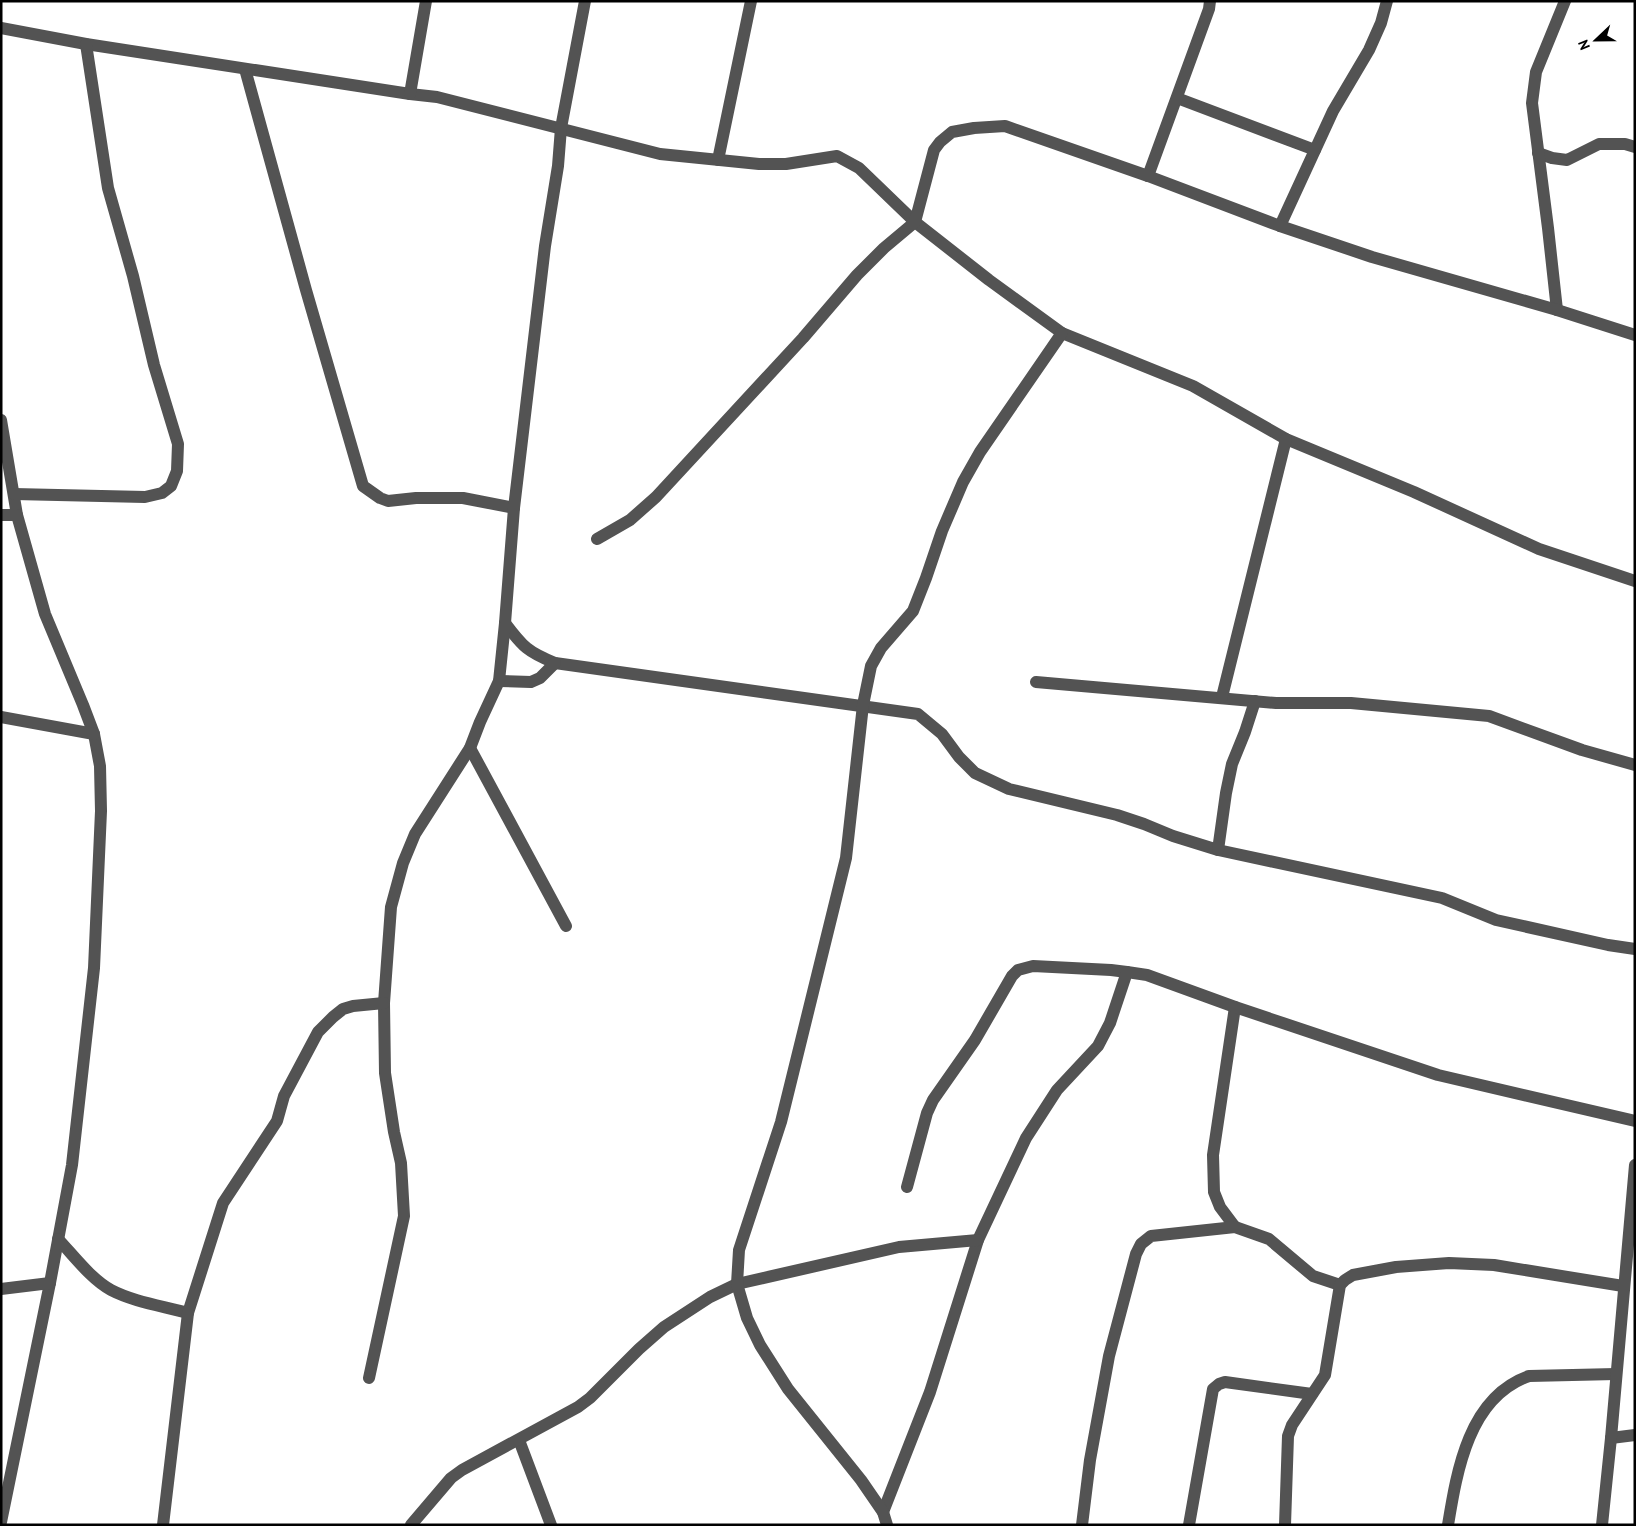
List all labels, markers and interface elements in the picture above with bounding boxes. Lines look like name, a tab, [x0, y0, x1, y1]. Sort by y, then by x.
north arrow	[1571, 15, 1621, 65]
text: N	[1574, 37, 1594, 53]

